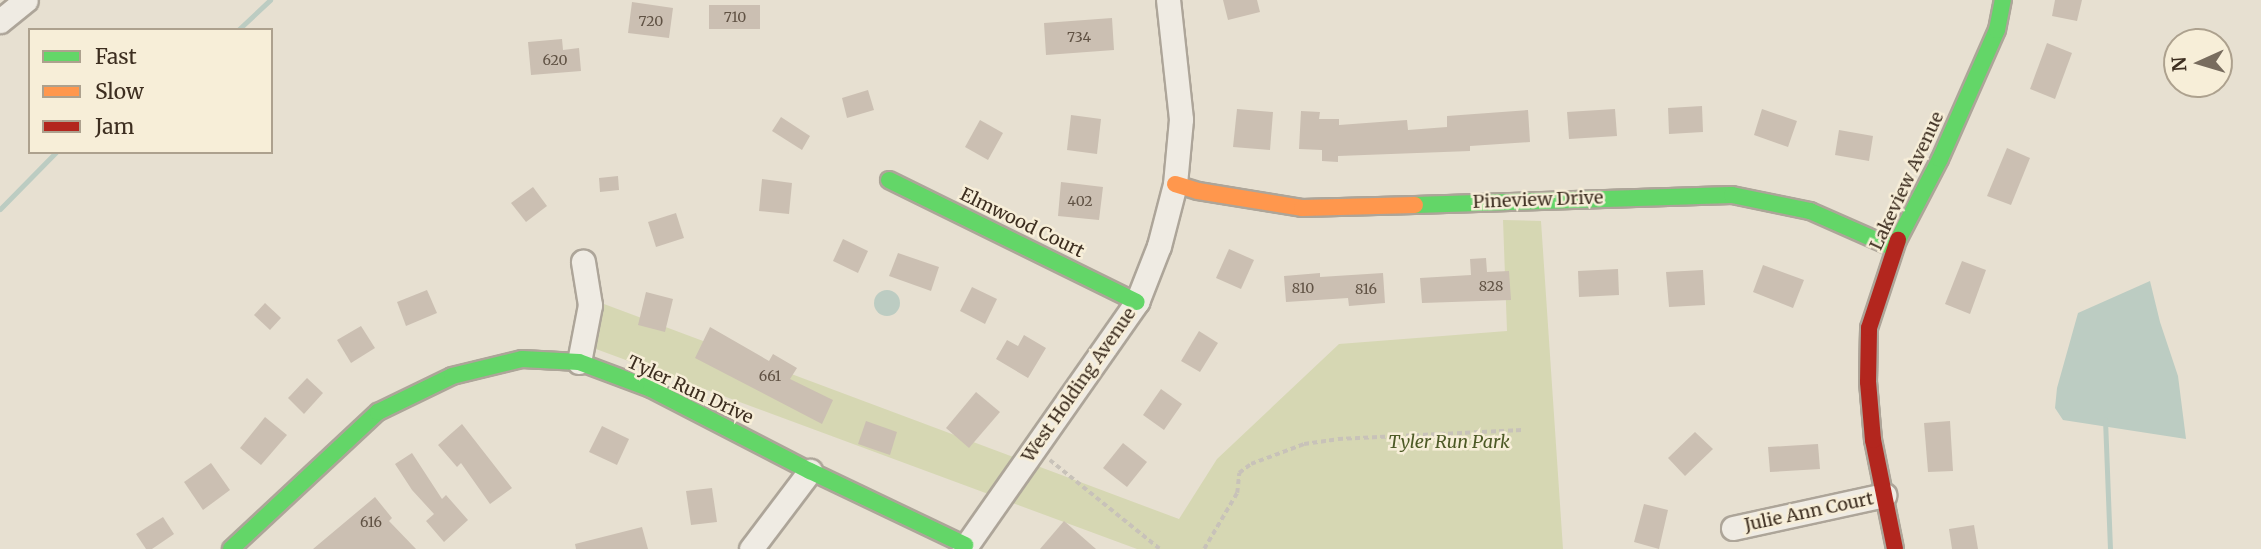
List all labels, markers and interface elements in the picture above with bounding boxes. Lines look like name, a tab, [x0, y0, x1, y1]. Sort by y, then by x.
house number: 710	[724, 9, 746, 25]
house number: 720	[639, 13, 663, 29]
legend	[28, 28, 273, 154]
north arrow	[2163, 28, 2233, 98]
house number: 734	[1067, 29, 1091, 45]
text: Fast	[95, 43, 137, 70]
house number: 620	[543, 52, 567, 68]
text: N	[2167, 56, 2192, 73]
text: Slow	[95, 78, 144, 105]
street label: Lakeview Avenue	[1866, 108, 1948, 254]
text: Jam	[95, 113, 134, 140]
street label: Elmwood Court	[956, 184, 1088, 262]
street label: Pineview Drive	[1472, 187, 1604, 213]
house number: 402	[1067, 193, 1093, 209]
house number: 828	[1479, 278, 1503, 294]
house number: 810	[1292, 280, 1314, 296]
house number: 816	[1355, 281, 1377, 297]
street label: West Holding Avenue	[1017, 304, 1141, 466]
street label: Tyler Run Drive	[624, 351, 756, 429]
house number: 661	[759, 368, 781, 384]
park label: Tyler Run Park	[1388, 431, 1510, 453]
street label: Julie Ann Court	[1742, 488, 1876, 536]
house number: 616	[360, 514, 382, 530]

